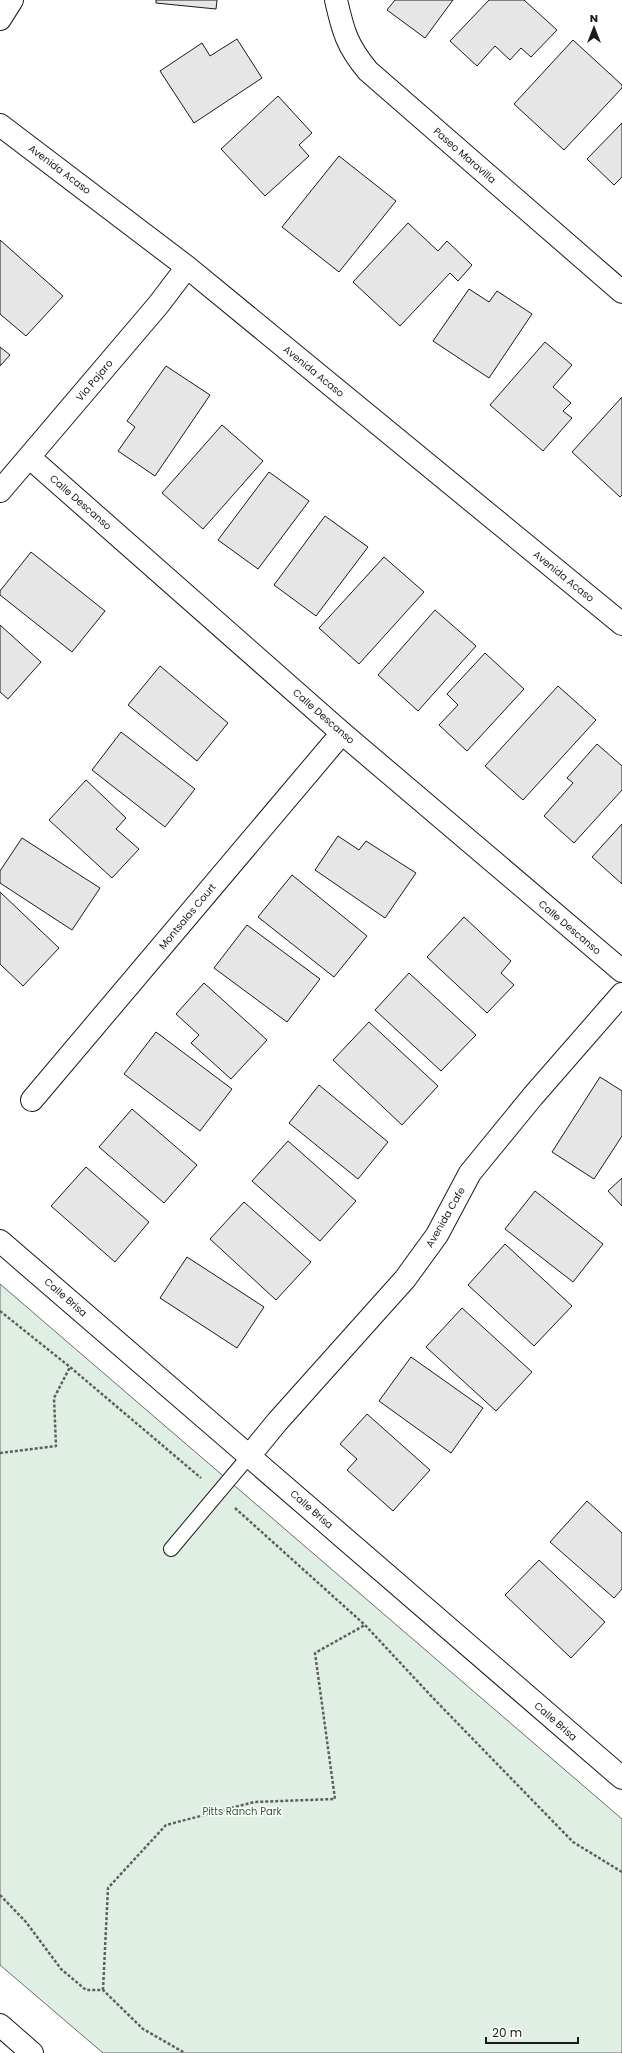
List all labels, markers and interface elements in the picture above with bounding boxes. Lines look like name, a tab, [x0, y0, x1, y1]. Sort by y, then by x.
north arrow	[574, 8, 614, 48]
text: N	[590, 10, 598, 26]
street label: Paseo Maravilla	[430, 124, 499, 187]
street label: Avenida Acaso	[25, 141, 94, 198]
street label: Avenida Acaso	[280, 342, 347, 401]
street label: Via Pajaro	[72, 356, 116, 405]
street label: Calle Descanso	[46, 471, 115, 534]
street label: Avenida Acaso	[530, 547, 597, 606]
street label: Calle Descanso	[289, 685, 358, 748]
street label: Montsalas Court	[155, 880, 220, 953]
street label: Calle Descanso	[535, 897, 604, 958]
street label: Avenida Cafe	[422, 1184, 469, 1250]
street label: Calle Brisa	[41, 1274, 90, 1320]
street label: Calle Brisa	[287, 1486, 336, 1532]
street label: Calle Brisa	[531, 1698, 580, 1744]
park label: Pitts Ranch Park	[202, 1804, 282, 1819]
scale bar	[486, 2019, 578, 2045]
text: 20 m	[492, 2024, 522, 2041]

